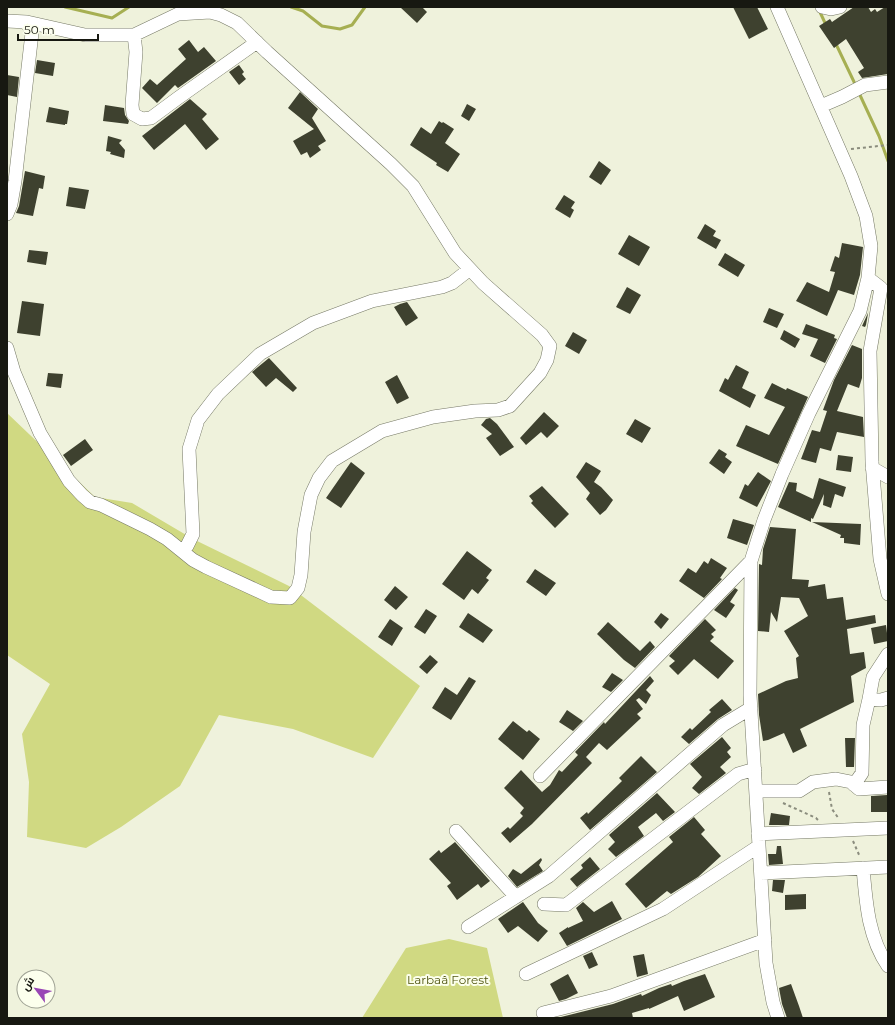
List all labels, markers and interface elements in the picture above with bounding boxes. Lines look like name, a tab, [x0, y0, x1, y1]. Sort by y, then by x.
scale bar	[18, 16, 98, 42]
text: 50 m	[24, 22, 55, 37]
north arrow	[16, 969, 56, 1009]
park label: Larbaâ Forest	[407, 972, 489, 987]
text: ش	[18, 974, 37, 993]

